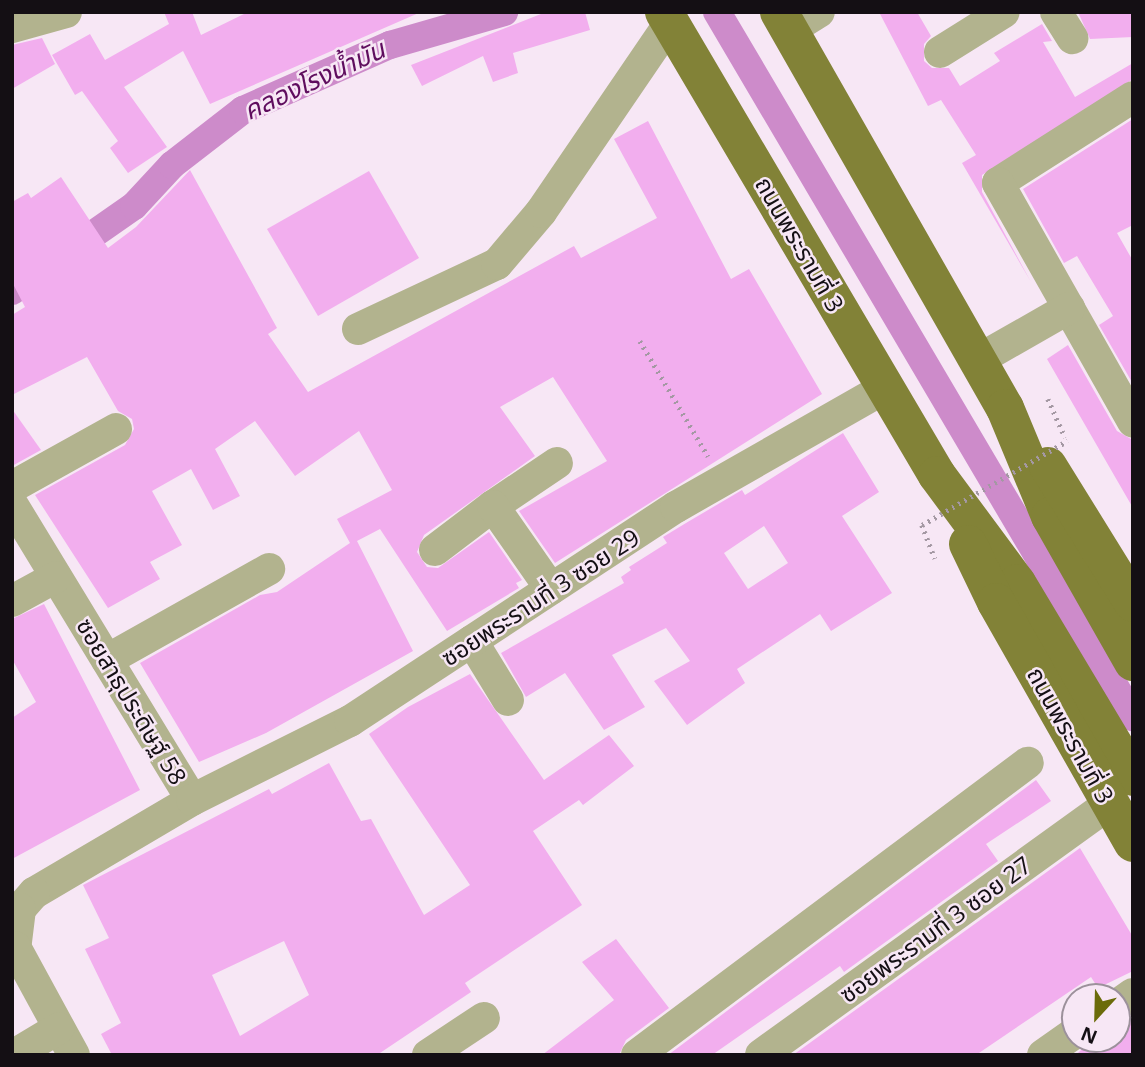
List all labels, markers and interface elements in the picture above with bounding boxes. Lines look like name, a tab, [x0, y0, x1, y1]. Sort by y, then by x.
water label: คลองโรงน้ำมัน	[238, 34, 390, 126]
street label: ถนนพระรามที่ 3	[750, 171, 850, 317]
street label: ซอยพระรามที่ 3 ซอย 29	[436, 522, 644, 672]
street label: ซอยสาธุประดิษฐ์ 58	[71, 612, 193, 790]
street label: ถนนพระรามที่ 3	[1022, 662, 1120, 808]
street label: ซอยพระรามที่ 3 ซอย 27	[834, 850, 1036, 1008]
north arrow	[1061, 983, 1131, 1053]
text: N	[1077, 1021, 1101, 1051]

